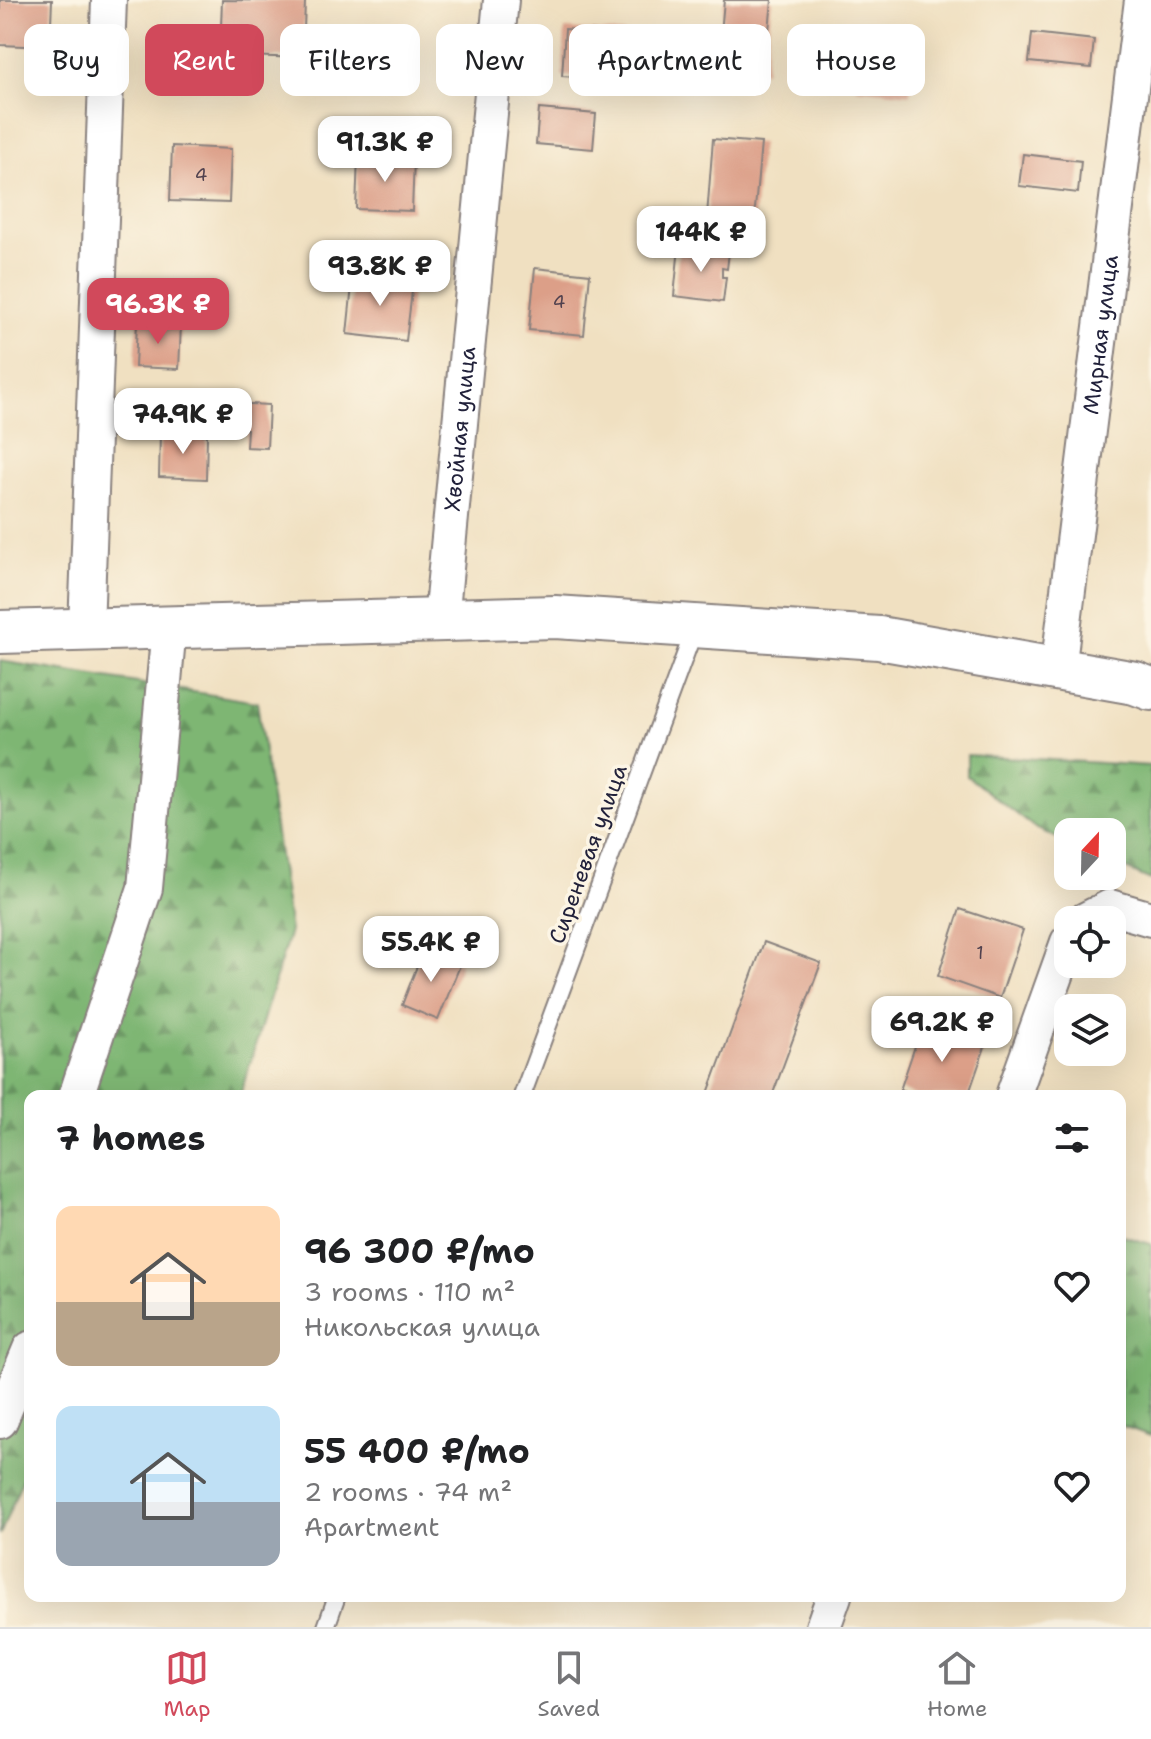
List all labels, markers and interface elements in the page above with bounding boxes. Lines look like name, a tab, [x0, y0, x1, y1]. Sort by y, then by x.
chip: Buy	[24, 24, 129, 96]
chip: Rent	[145, 24, 264, 96]
chip: Filters	[280, 24, 420, 96]
chip: New	[436, 24, 553, 96]
chip: Apartment	[569, 24, 771, 96]
chip: House	[787, 24, 925, 96]
pin: 91.3K ₽	[311, 116, 459, 184]
text: 91.3K ₽	[336, 124, 434, 159]
house number: 4	[195, 163, 207, 187]
pin: 144K ₽	[636, 206, 766, 274]
text: 144K ₽	[655, 214, 747, 249]
pin: 93.8K ₽	[306, 240, 454, 308]
text: 93.8K ₽	[327, 248, 433, 283]
street label: Мирная улица	[1076, 253, 1124, 416]
pin: 96.3K ₽	[84, 278, 232, 346]
text: 96.3K ₽	[105, 286, 211, 321]
house number: 4	[553, 290, 565, 314]
street label: Хвойная улица	[437, 345, 482, 513]
pin: 74.9K ₽	[109, 388, 257, 456]
text: 74.9K ₽	[132, 396, 234, 431]
street label: Сиреневая улица	[542, 760, 634, 948]
north arrow	[1054, 818, 1126, 890]
map controls	[1054, 818, 1126, 1066]
button: locate	[1054, 906, 1126, 978]
pin: 55.4K ₽	[357, 916, 505, 984]
text: 55.4K ₽	[381, 924, 481, 959]
house number: 1	[976, 941, 984, 965]
button: layers	[1054, 994, 1126, 1066]
pin: 69.2K ₽	[868, 996, 1016, 1064]
text: 69.2K ₽	[889, 1004, 995, 1039]
text: 7 homes	[56, 1115, 205, 1161]
icon: filters	[1050, 1116, 1094, 1160]
text: 96 300 ₽/mo	[304, 1228, 535, 1274]
icon: home	[120, 1238, 216, 1334]
icon: heart	[1050, 1264, 1094, 1308]
text: 3 rooms · 110 m²	[304, 1274, 515, 1309]
text: Никольская улица	[304, 1309, 540, 1344]
text: 55 400 ₽/mo	[304, 1428, 530, 1474]
icon: home	[120, 1438, 216, 1534]
icon: heart	[1050, 1464, 1094, 1508]
text: 2 rooms · 74 m²	[304, 1474, 512, 1509]
text: Apartment	[304, 1509, 440, 1544]
tab: Map	[163, 1646, 211, 1723]
tab: Saved	[538, 1646, 600, 1723]
tab: Home	[927, 1646, 988, 1723]

